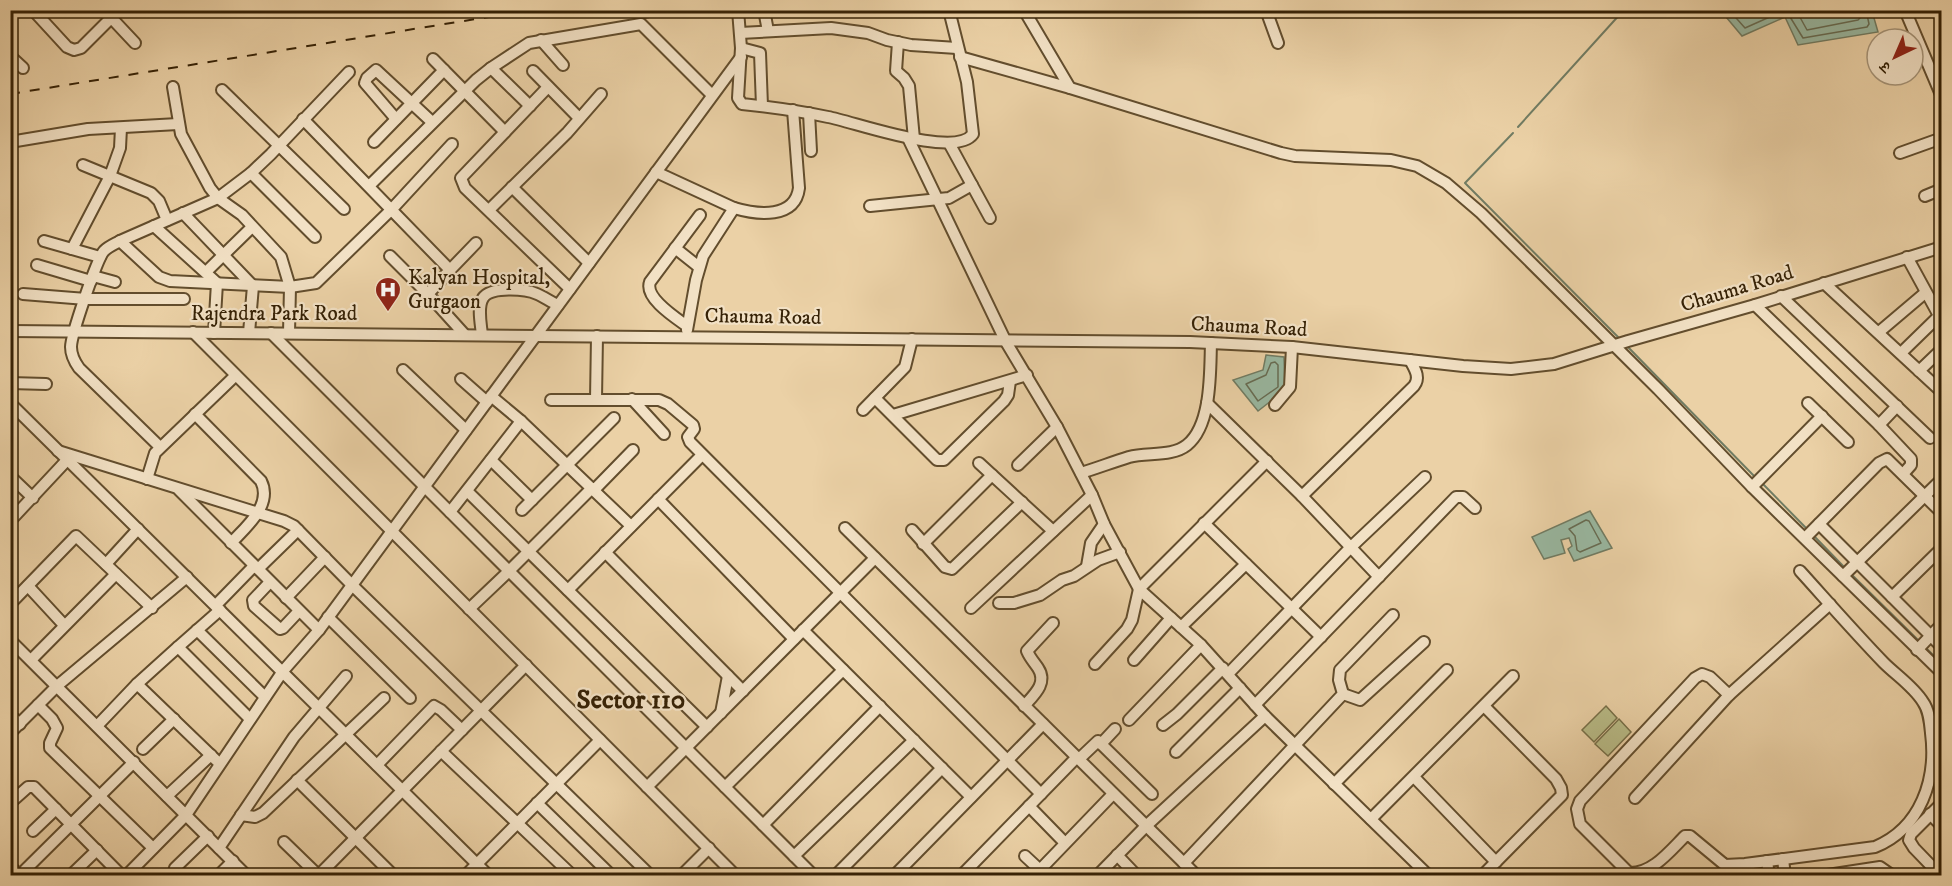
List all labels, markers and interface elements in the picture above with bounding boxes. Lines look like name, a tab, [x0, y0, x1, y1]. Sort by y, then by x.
north arrow	[1865, 27, 1925, 87]
text: उ	[1874, 56, 1896, 78]
street label: Chauma Road	[1677, 259, 1797, 318]
place label: Kalyan Hospital, Gurgaon	[408, 265, 550, 315]
hospital icon: Kalyan Hospital, Gurgaon	[373, 275, 403, 313]
street label: Rajendra Park Road	[191, 301, 358, 327]
street label: Chauma Road	[704, 303, 822, 331]
street label: Chauma Road	[1190, 311, 1308, 343]
district label: Sector 110	[577, 683, 685, 717]

